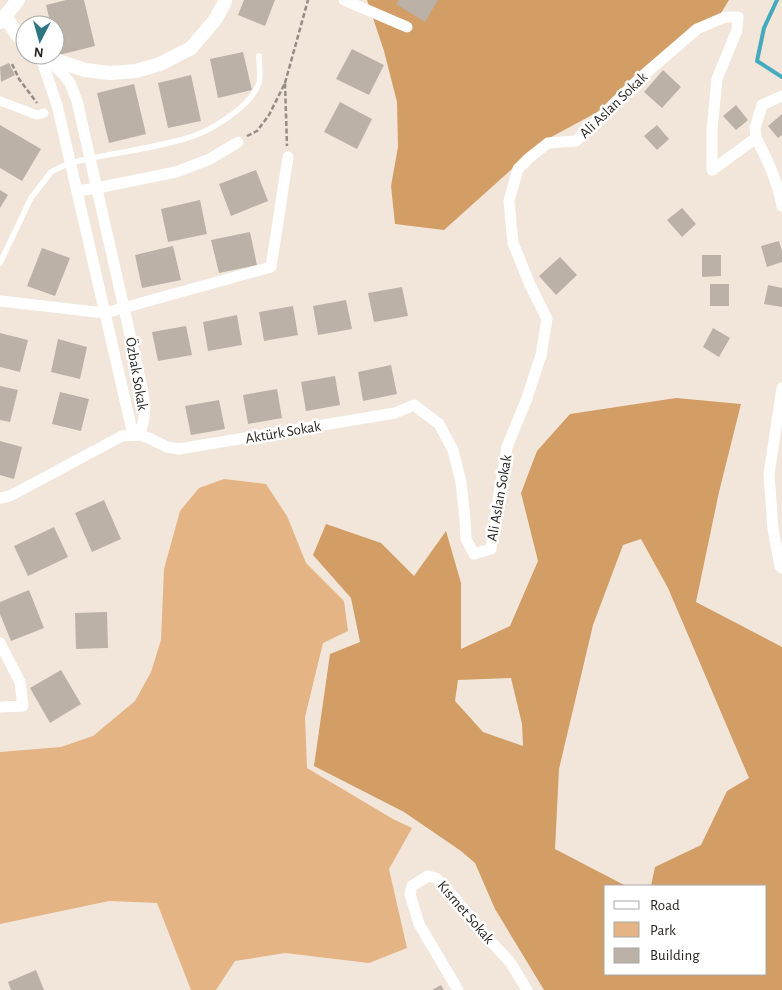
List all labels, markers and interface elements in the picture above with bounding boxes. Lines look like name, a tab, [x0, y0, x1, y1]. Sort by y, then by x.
north arrow	[15, 15, 65, 65]
text: N	[33, 44, 44, 59]
street label: Ali Aslan Sokak	[577, 69, 650, 141]
street label: Özbak Sokak	[123, 336, 152, 412]
street label: Aktürk Sokak	[244, 418, 322, 447]
street label: Ali Aslan Sokak	[484, 453, 515, 543]
street label: Kısmet Sokak	[434, 878, 497, 947]
legend	[604, 885, 767, 975]
text: Road	[650, 898, 680, 913]
text: Park	[650, 923, 676, 938]
text: Building	[650, 948, 700, 963]

